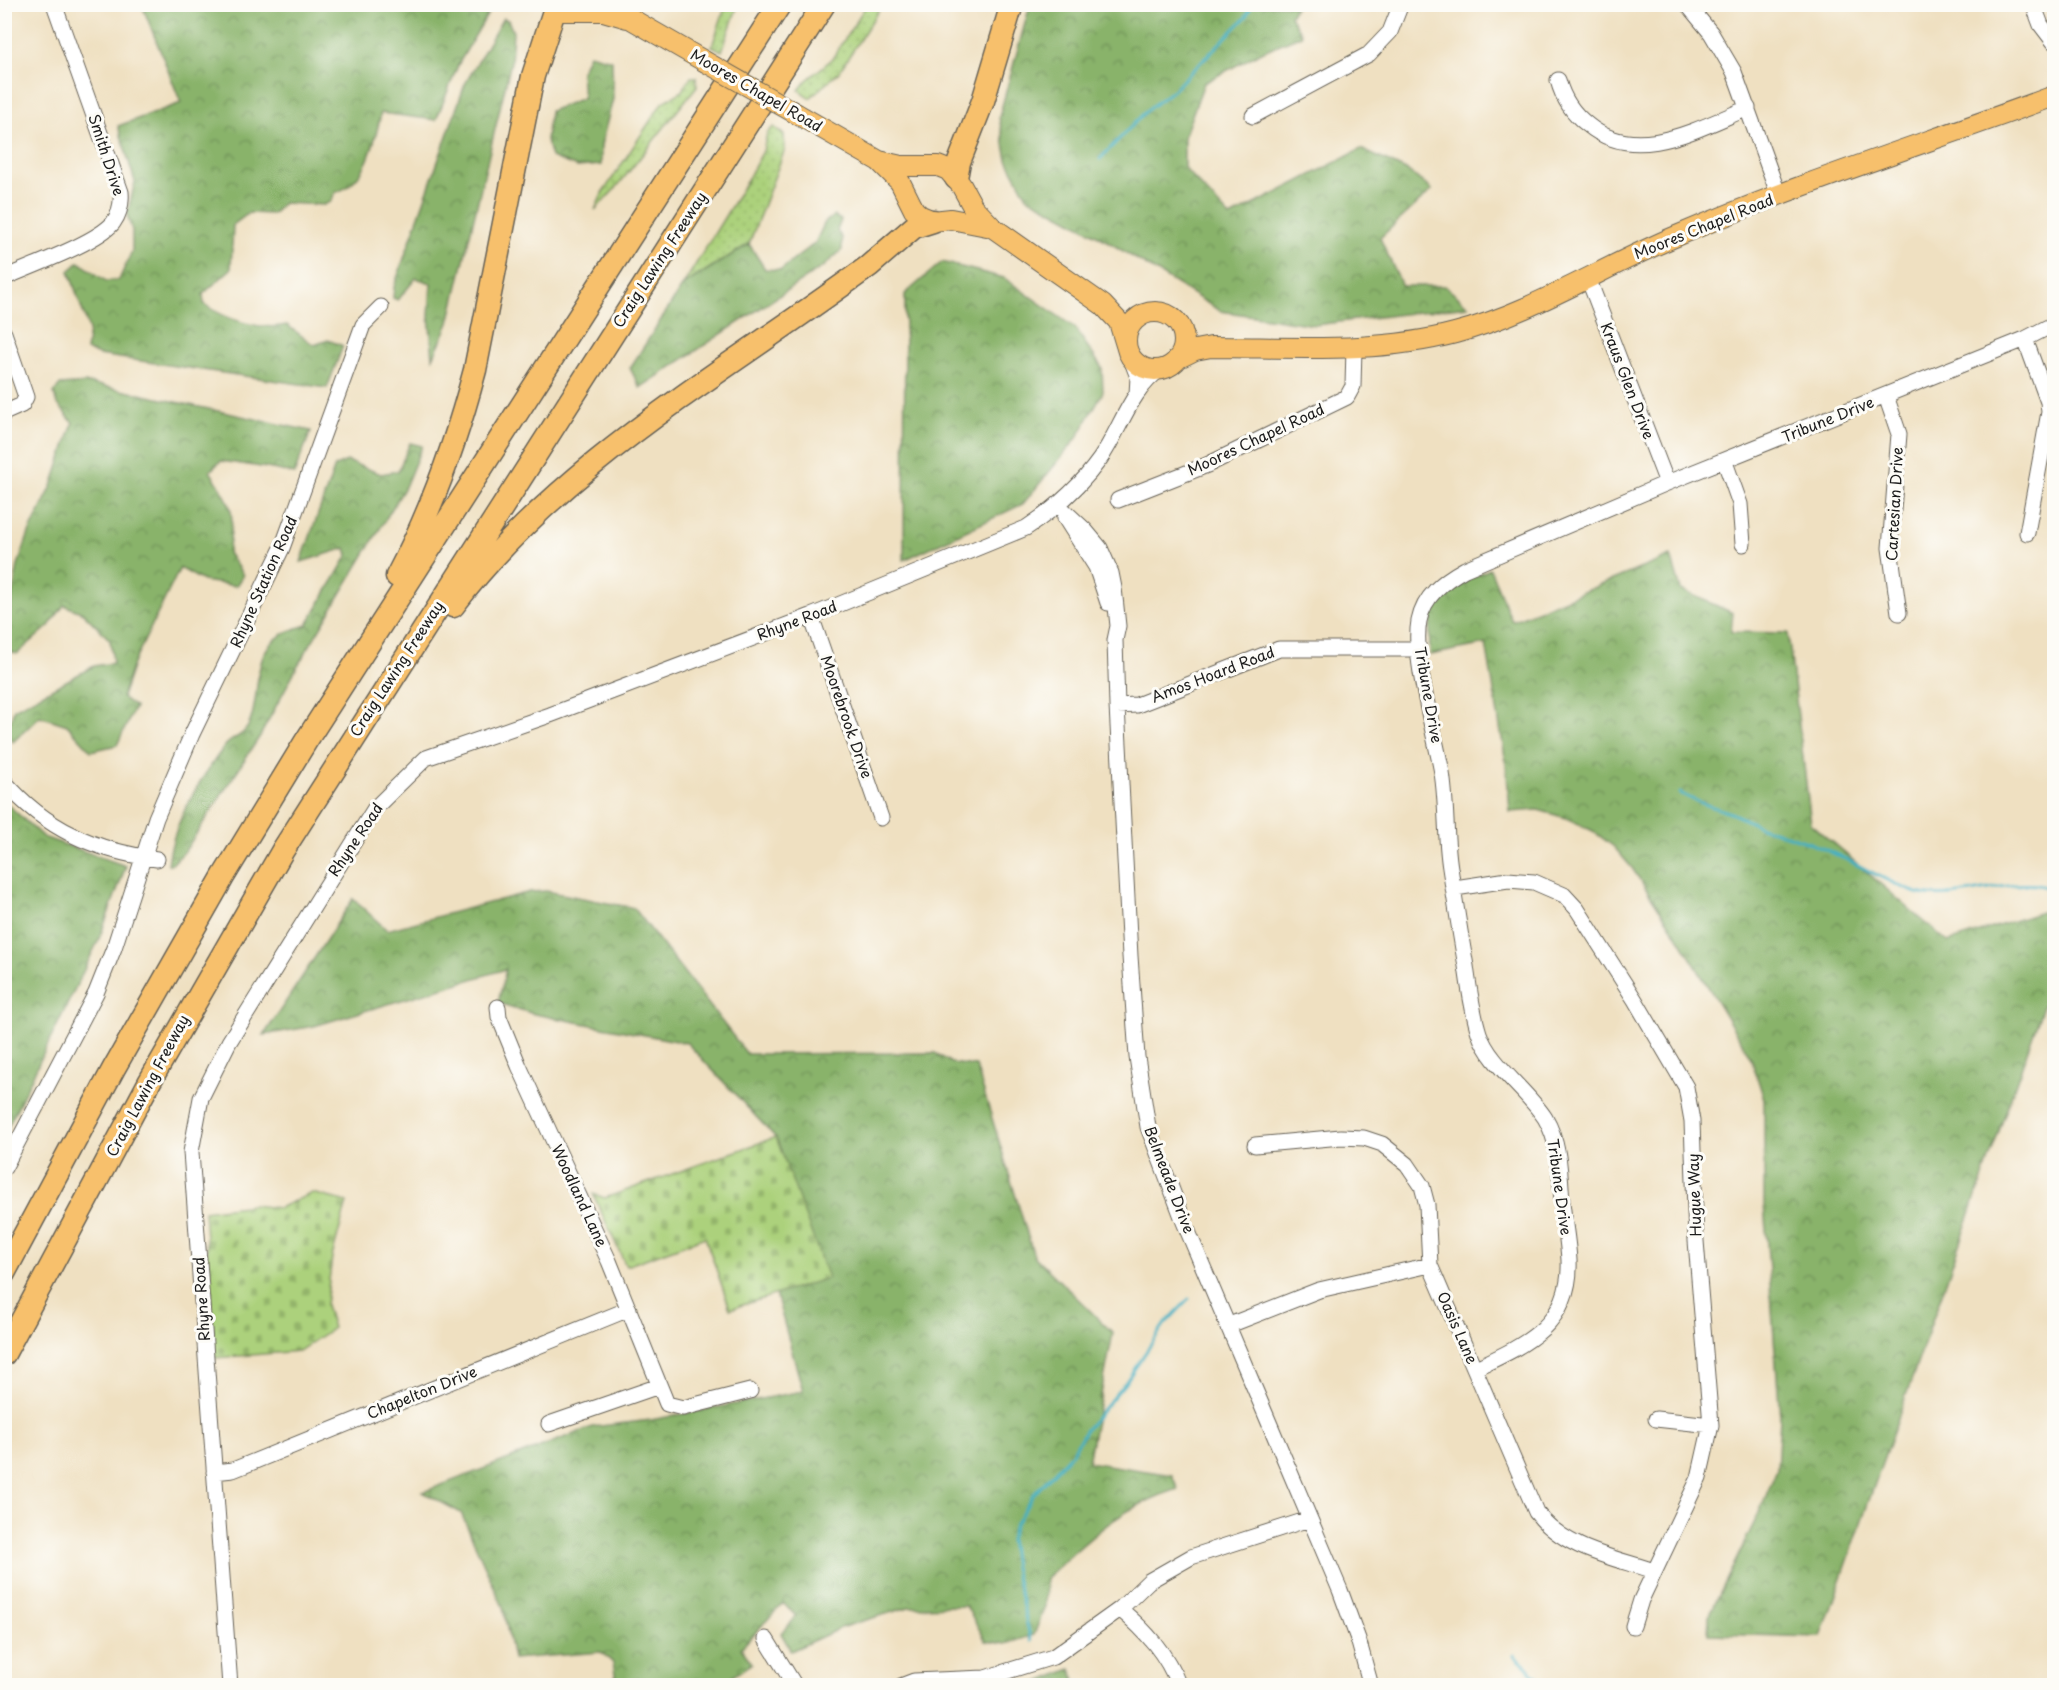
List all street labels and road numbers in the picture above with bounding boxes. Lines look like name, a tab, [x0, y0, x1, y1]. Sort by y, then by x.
street label: Moores Chapel Road	[687, 43, 827, 137]
street label: Smith Drive	[83, 111, 131, 198]
street label: Craig Lawing Freeway	[606, 187, 711, 332]
street label: Moores Chapel Road	[1630, 187, 1777, 264]
street label: Kraus Glen Drive	[1596, 319, 1661, 442]
street label: Tribune Drive	[1778, 390, 1877, 448]
street label: Moores Chapel Road	[1183, 397, 1328, 481]
street label: Cartesian Drive	[1879, 446, 1908, 562]
street label: Rhyne Station Road	[223, 512, 302, 651]
street label: Rhyne Road	[753, 594, 840, 645]
street label: Craig Lawing Freeway	[343, 596, 448, 741]
street label: Amos Hoard Road	[1147, 639, 1277, 708]
street label: Tribune Drive	[1410, 645, 1449, 745]
street label: Moorebrook Drive	[816, 652, 879, 781]
street label: Rhyne Road	[322, 798, 388, 881]
street label: Craig Lawing Freeway	[99, 1010, 194, 1160]
street label: Belmeade Drive	[1139, 1122, 1201, 1236]
street label: Tribune Drive	[1542, 1137, 1579, 1237]
street label: Woodland Lane	[546, 1140, 614, 1251]
street label: Hugue Way	[1681, 1153, 1706, 1237]
street label: Rhyne Road	[186, 1256, 215, 1342]
street label: Oasis Lane	[1432, 1287, 1485, 1367]
street label: Chapelton Drive	[363, 1359, 480, 1424]

